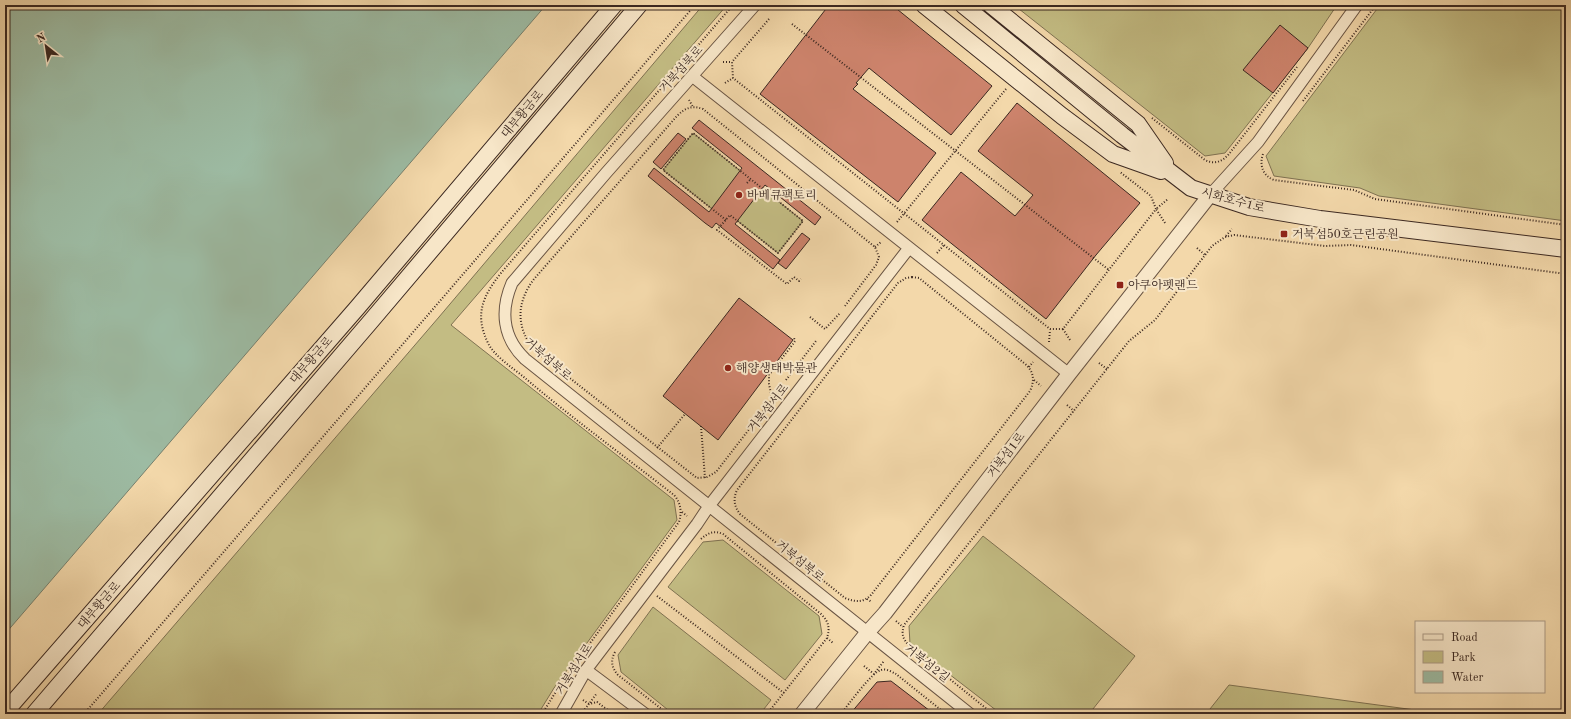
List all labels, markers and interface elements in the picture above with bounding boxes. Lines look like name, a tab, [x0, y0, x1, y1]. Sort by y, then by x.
north arrow	[26, 26, 66, 66]
text: N	[35, 31, 49, 46]
street label: 거북섬북로	[656, 42, 706, 95]
street label: 대부황금로	[498, 87, 546, 141]
street label: 시화호수1로	[1200, 185, 1267, 215]
place label: 바베큐팩토리	[747, 189, 817, 202]
marker: 바베큐팩토리	[734, 190, 744, 200]
place label: 거북섬50호근린공원	[1292, 227, 1399, 241]
marker: 거북섬50호근린공원	[1279, 229, 1289, 239]
place label: 아쿠아펫랜드	[1128, 279, 1198, 292]
marker: 아쿠아펫랜드	[1115, 280, 1125, 290]
street label: 대부황금로	[287, 333, 336, 386]
street label: 거북섬북로	[522, 335, 575, 384]
place label: 해양생태박물관	[736, 362, 818, 375]
marker: 해양생태박물관	[723, 363, 733, 373]
street label: 거북섬서로	[745, 381, 792, 435]
street label: 거북섬1로	[984, 429, 1028, 481]
street label: 거북섬북로	[773, 537, 827, 585]
street label: 대부황금로	[75, 578, 124, 631]
legend	[1415, 621, 1545, 693]
text: Road	[1451, 632, 1478, 644]
street label: 거북섬서로	[553, 640, 596, 697]
street label: 거북섬2길	[902, 641, 952, 685]
text: Park	[1451, 652, 1476, 664]
text: Water	[1451, 672, 1484, 684]

